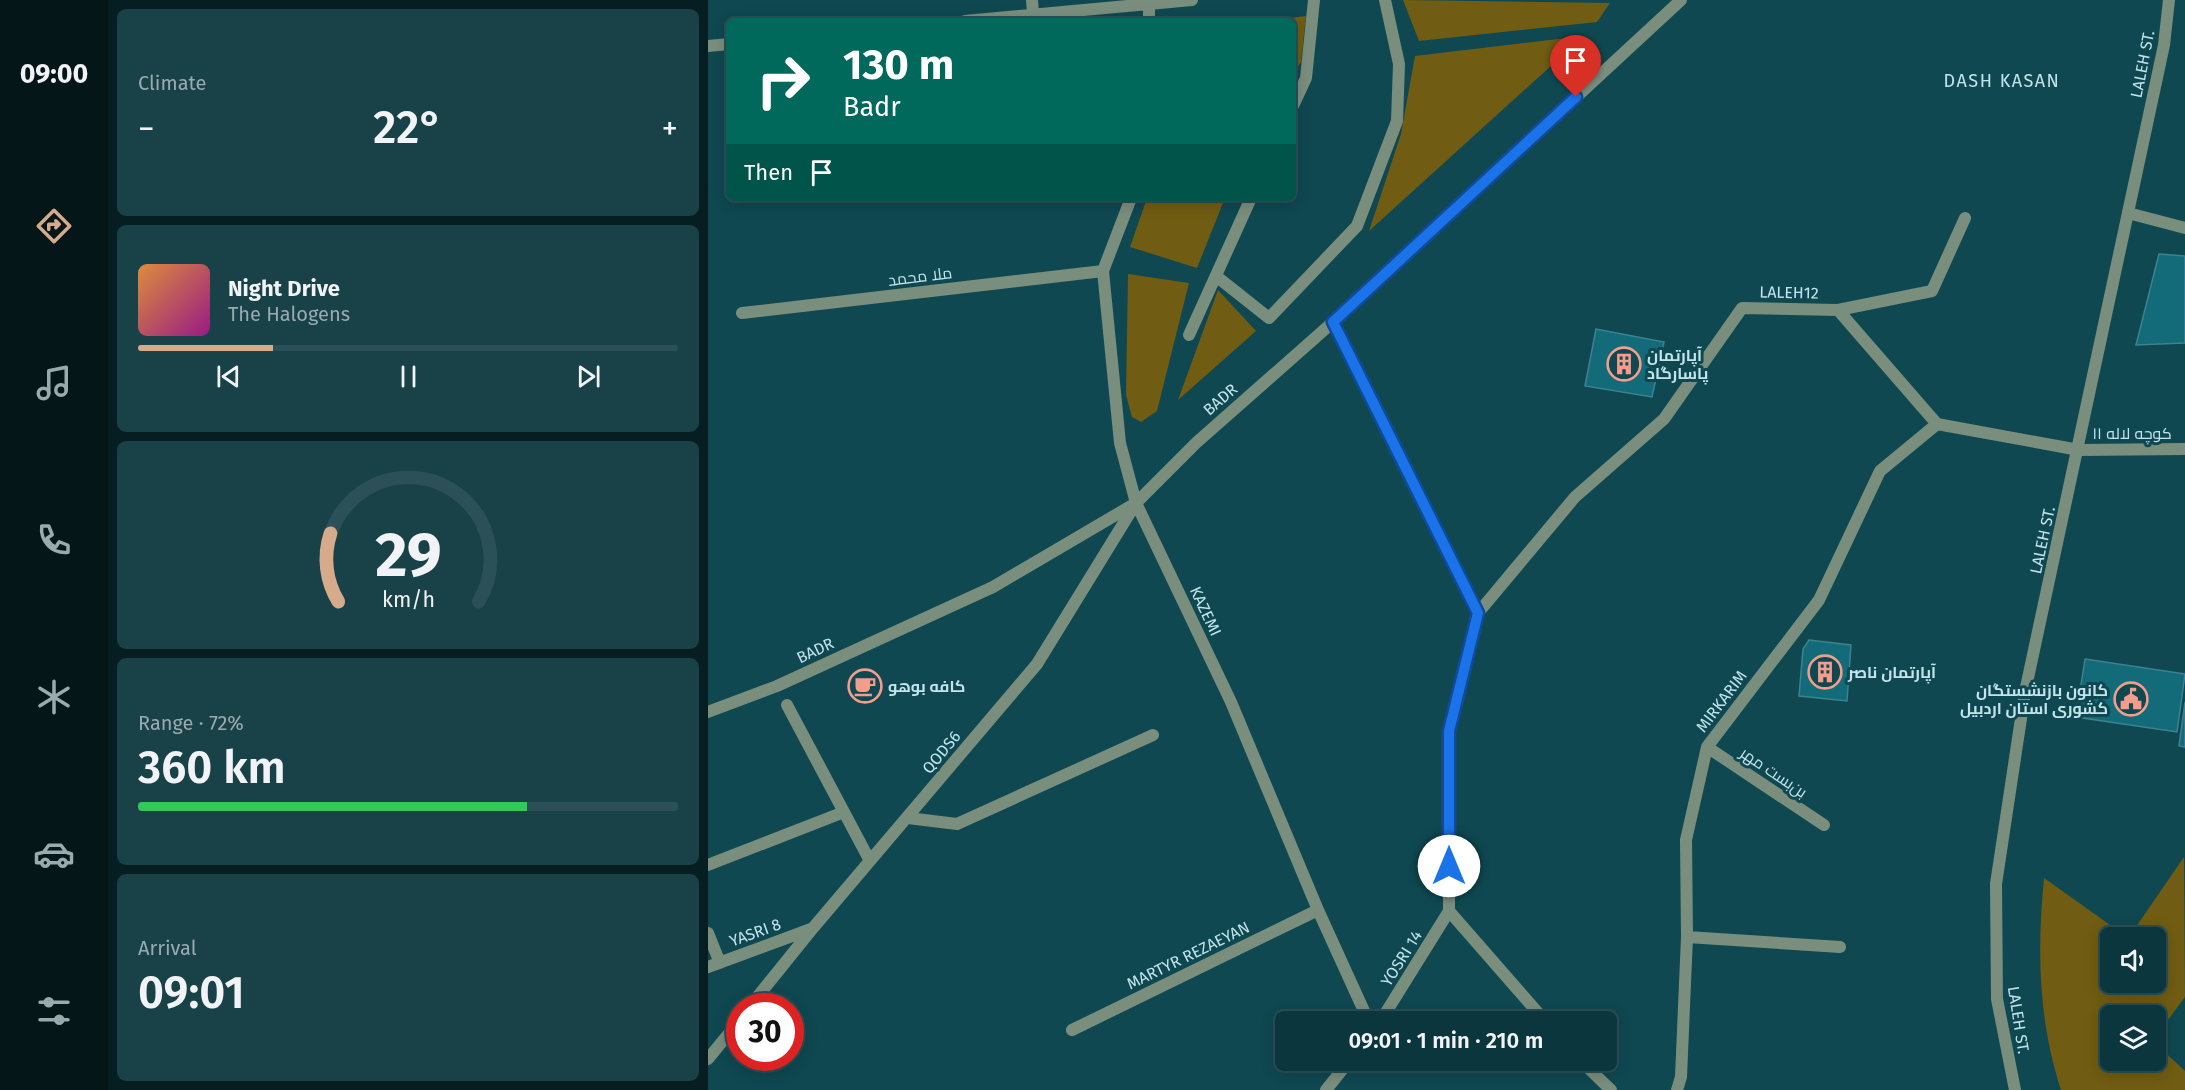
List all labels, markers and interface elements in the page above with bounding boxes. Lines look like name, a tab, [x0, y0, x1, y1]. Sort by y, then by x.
street label: LALEH ST.	[2127, 29, 2158, 99]
pin	[1550, 35, 1601, 97]
text: 130 m	[843, 40, 954, 90]
icon: right	[744, 42, 822, 120]
icon: arrive	[1559, 44, 1592, 77]
text: 09:00	[20, 58, 88, 90]
district label: DASH KASAN	[1944, 70, 2060, 92]
text: Climate	[138, 71, 206, 95]
text: Badr	[843, 91, 901, 123]
text: 22°	[373, 101, 443, 155]
text: −	[138, 109, 155, 149]
text: +	[662, 109, 678, 149]
icon: arrive	[805, 156, 838, 189]
text: Then	[744, 159, 793, 186]
icon: directions	[33, 205, 75, 247]
street label: ملا محمد	[887, 263, 953, 290]
text: Night Drive	[228, 275, 340, 302]
street label: LALEH12	[1759, 282, 1819, 303]
text: The Halogens	[228, 302, 350, 326]
building icon: آپارتمان پاسارگاد	[1606, 346, 1642, 382]
place label: آپارتمان پاسارگاد	[1647, 346, 1708, 385]
icon: previous	[212, 360, 245, 393]
icon: pause	[392, 360, 425, 393]
icon: next	[572, 360, 605, 393]
icon: music	[33, 362, 75, 404]
street label: BADR	[1199, 379, 1241, 419]
street label: کوچه لاله ۱۱	[2092, 424, 2172, 445]
street label: LALEH ST.	[2026, 505, 2059, 575]
text: 29	[375, 518, 441, 593]
icon: phone	[33, 519, 75, 561]
street label: KAZEMI	[1186, 583, 1225, 639]
text: km/h	[381, 587, 435, 613]
street label: BADR	[794, 634, 837, 667]
building icon: آپارتمان ناصر	[1807, 654, 1843, 690]
place label: آپارتمان ناصر	[1847, 663, 1936, 684]
street label: MIRKARIM	[1692, 667, 1751, 736]
cafe icon: کافه بوهو	[847, 668, 883, 704]
icon: climate	[33, 676, 75, 718]
place label: کافه بوهو	[888, 677, 965, 696]
place label: کانون بازنشستگان کشوری استان اردبیل	[1960, 681, 2108, 718]
public building icon: کانون بازنشستگان کشوری استان اردبیل	[2113, 681, 2149, 717]
text: Range · 72%	[138, 711, 244, 735]
street label: QODS6	[918, 727, 965, 777]
text: 360 km	[138, 741, 286, 795]
street label: بن‌بست مهر	[1735, 743, 1811, 802]
icon: car	[33, 833, 75, 875]
position arrow	[1417, 834, 1481, 898]
street label: YASRI 8	[727, 914, 784, 951]
street label: MARTYR REZAEYAN	[1124, 918, 1253, 993]
street label: YOSRI 14	[1377, 926, 1426, 990]
map controls	[2100, 927, 2166, 1071]
button: sound	[2100, 927, 2166, 993]
text: Arrival	[138, 936, 197, 960]
text: 09:01	[138, 966, 245, 1020]
street label: LALEH ST.	[2004, 985, 2033, 1055]
icon: filters	[33, 990, 75, 1032]
speed limit sign: 30	[726, 993, 804, 1071]
button: layers	[2100, 1005, 2166, 1071]
text: 09:01 · 1 min · 210 m	[1349, 1027, 1543, 1054]

